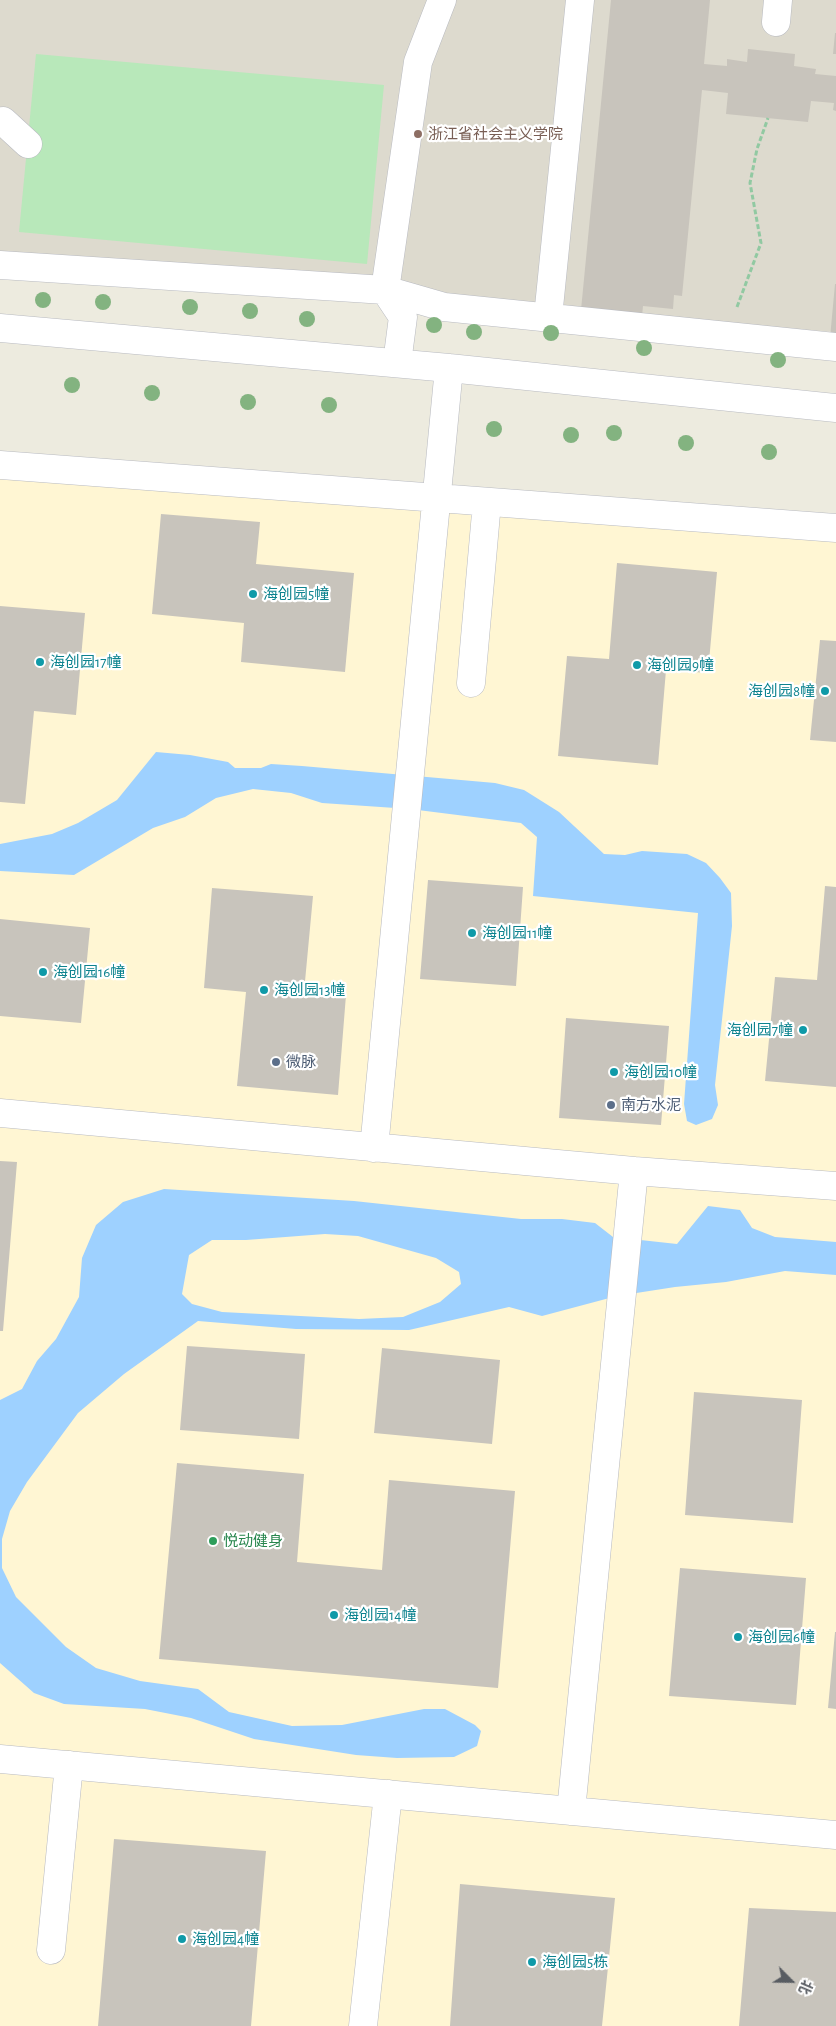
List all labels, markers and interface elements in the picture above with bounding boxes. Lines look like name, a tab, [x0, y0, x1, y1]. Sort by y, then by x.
place label: 浙江省社会主义学院	[428, 125, 563, 143]
marker: 浙江省社会主义学院	[412, 128, 424, 140]
place label: 海创园5幢	[263, 585, 329, 603]
marker: 海创园5幢	[247, 588, 259, 600]
place label: 海创园17幢	[50, 653, 121, 671]
marker: 海创园17幢	[34, 656, 46, 668]
place label: 海创园9幢	[647, 656, 714, 674]
marker: 海创园9幢	[631, 659, 643, 671]
place label: 海创园8幢	[748, 682, 815, 700]
marker: 海创园8幢	[819, 685, 831, 697]
place label: 海创园11幢	[482, 924, 552, 942]
marker: 海创园11幢	[466, 927, 478, 939]
place label: 海创园16幢	[53, 963, 125, 981]
marker: 海创园16幢	[37, 966, 49, 978]
place label: 海创园13幢	[274, 981, 345, 999]
marker: 海创园13幢	[258, 984, 270, 996]
place label: 海创园7幢	[727, 1021, 793, 1039]
marker: 海创园7幢	[797, 1024, 809, 1036]
place label: 微脉	[286, 1053, 316, 1071]
marker: 微脉	[270, 1056, 282, 1068]
place label: 海创园10幢	[624, 1063, 697, 1081]
marker: 海创园10幢	[608, 1066, 620, 1078]
place label: 南方水泥	[621, 1096, 681, 1114]
marker: 南方水泥	[605, 1099, 617, 1111]
place label: 悦动健身	[223, 1532, 283, 1550]
marker: 悦动健身	[207, 1535, 219, 1547]
place label: 海创园14幢	[344, 1606, 416, 1624]
marker: 海创园14幢	[328, 1609, 340, 1621]
place label: 海创园6幢	[748, 1628, 815, 1646]
marker: 海创园6幢	[732, 1631, 744, 1643]
place label: 海创园4幢	[192, 1930, 259, 1948]
marker: 海创园4幢	[176, 1933, 188, 1945]
place label: 海创园5栋	[542, 1953, 608, 1971]
marker: 海创园5栋	[526, 1956, 538, 1968]
north arrow	[766, 1956, 816, 2006]
text: 北	[796, 1978, 814, 1996]

